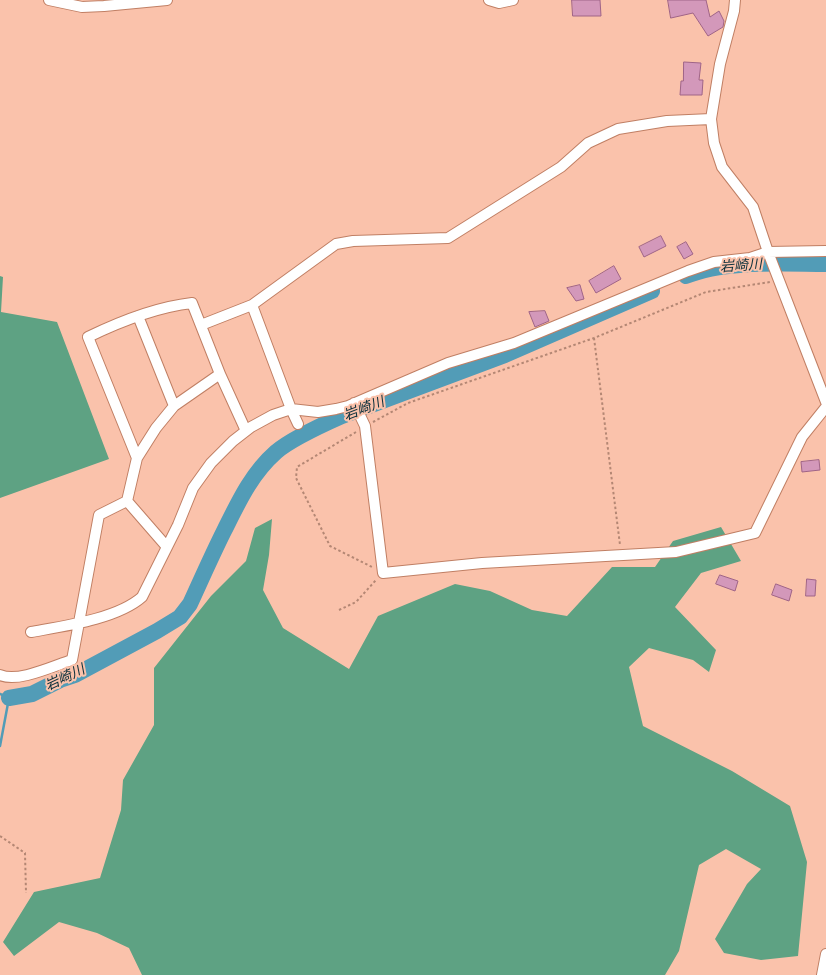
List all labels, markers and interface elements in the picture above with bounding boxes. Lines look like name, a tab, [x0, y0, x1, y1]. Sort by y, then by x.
water label: 岩崎川	[719, 256, 763, 276]
water label: 岩崎川	[341, 394, 387, 424]
water label: 岩崎川	[42, 662, 88, 694]

